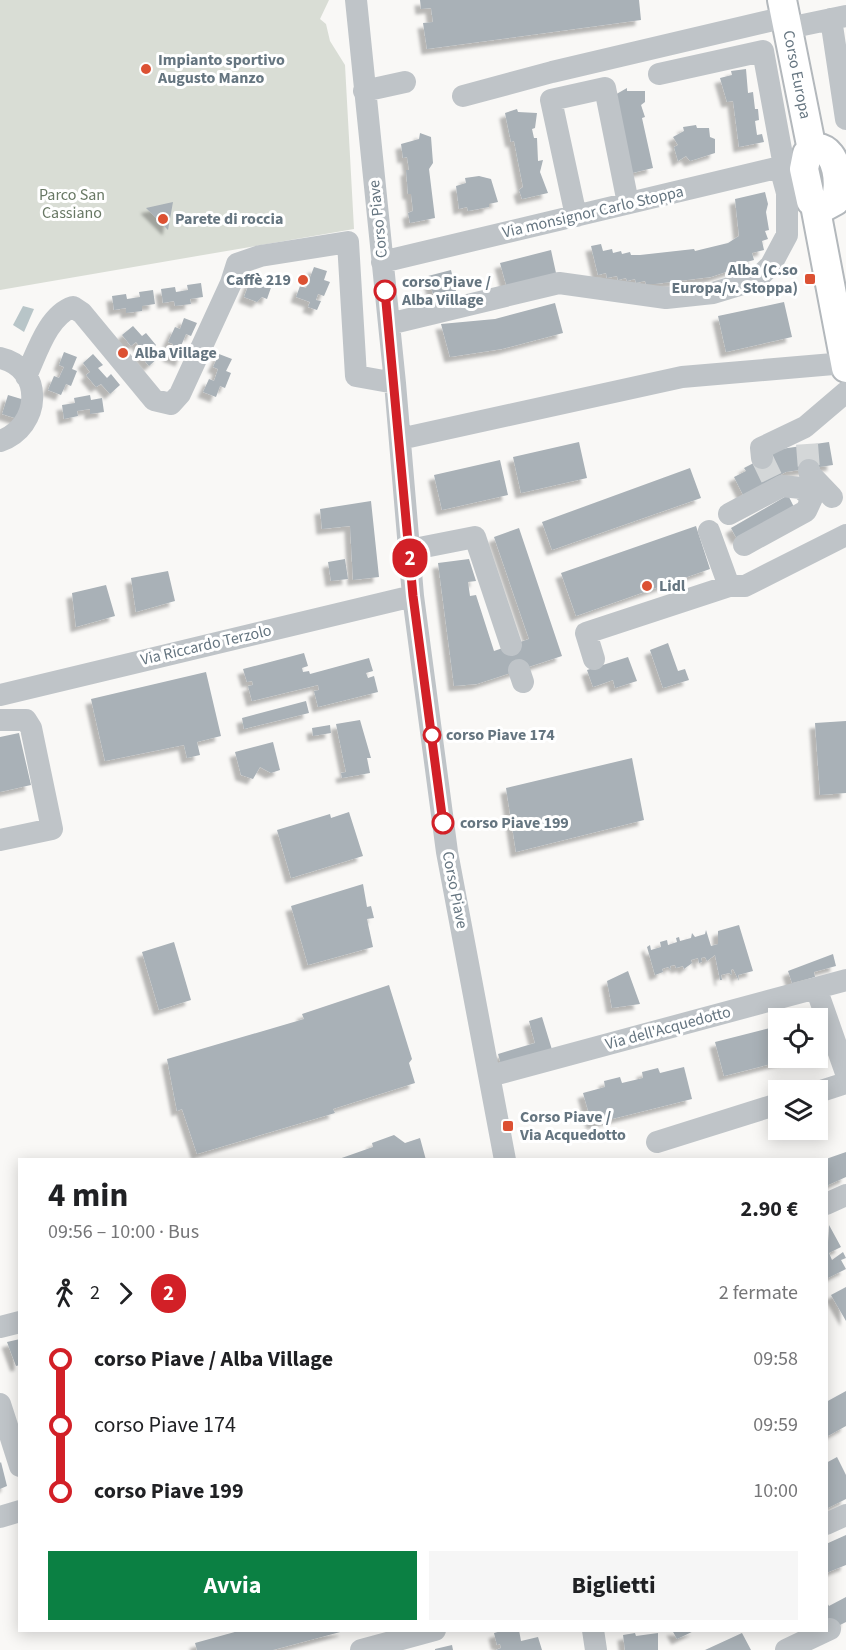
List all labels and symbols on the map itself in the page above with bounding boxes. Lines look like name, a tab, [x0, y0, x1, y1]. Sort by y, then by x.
street label: Corso Europa	[777, 28, 817, 121]
place label: Impianto sportivo Augusto Manzo	[157, 49, 285, 89]
marker: Impianto sportivo Augusto Manzo	[139, 62, 153, 76]
street label: Corso Piave	[363, 179, 393, 259]
street label: Via monsignor Carlo Stoppa	[500, 180, 686, 244]
park label: Parco San Cassiano	[39, 184, 105, 224]
place label: Parete di roccia	[175, 208, 283, 230]
marker: Parete di roccia	[156, 212, 170, 226]
place label: Alba (C.so Europa/v. Stoppa)	[672, 259, 798, 299]
place label: Caffè 219	[226, 269, 291, 291]
place label: corso Piave / Alba Village	[401, 271, 491, 311]
marker: Alba (C.so Europa/v. Stoppa)	[803, 272, 817, 286]
marker: Caffè 219	[296, 273, 310, 287]
marker: corso Piave / Alba Village	[374, 280, 396, 302]
place label: Alba Village	[134, 342, 217, 364]
marker: Alba Village	[116, 346, 130, 360]
line badge: 2	[390, 538, 430, 578]
place label: Lidl	[659, 575, 686, 597]
marker: Lidl	[640, 579, 654, 593]
street label: Via Riccardo Terzolo	[138, 619, 274, 671]
place label: corso Piave 174	[446, 724, 555, 746]
marker: corso Piave 174	[423, 726, 441, 744]
marker: corso Piave 199	[432, 812, 454, 834]
place label: corso Piave 199	[460, 812, 569, 834]
street label: Corso Piave	[437, 849, 473, 931]
street label: Via dell'Acquedotto	[603, 1001, 733, 1055]
place label: Corso Piave / Via Acquedotto	[519, 1106, 626, 1146]
marker: Corso Piave / Via Acquedotto	[501, 1119, 515, 1133]

